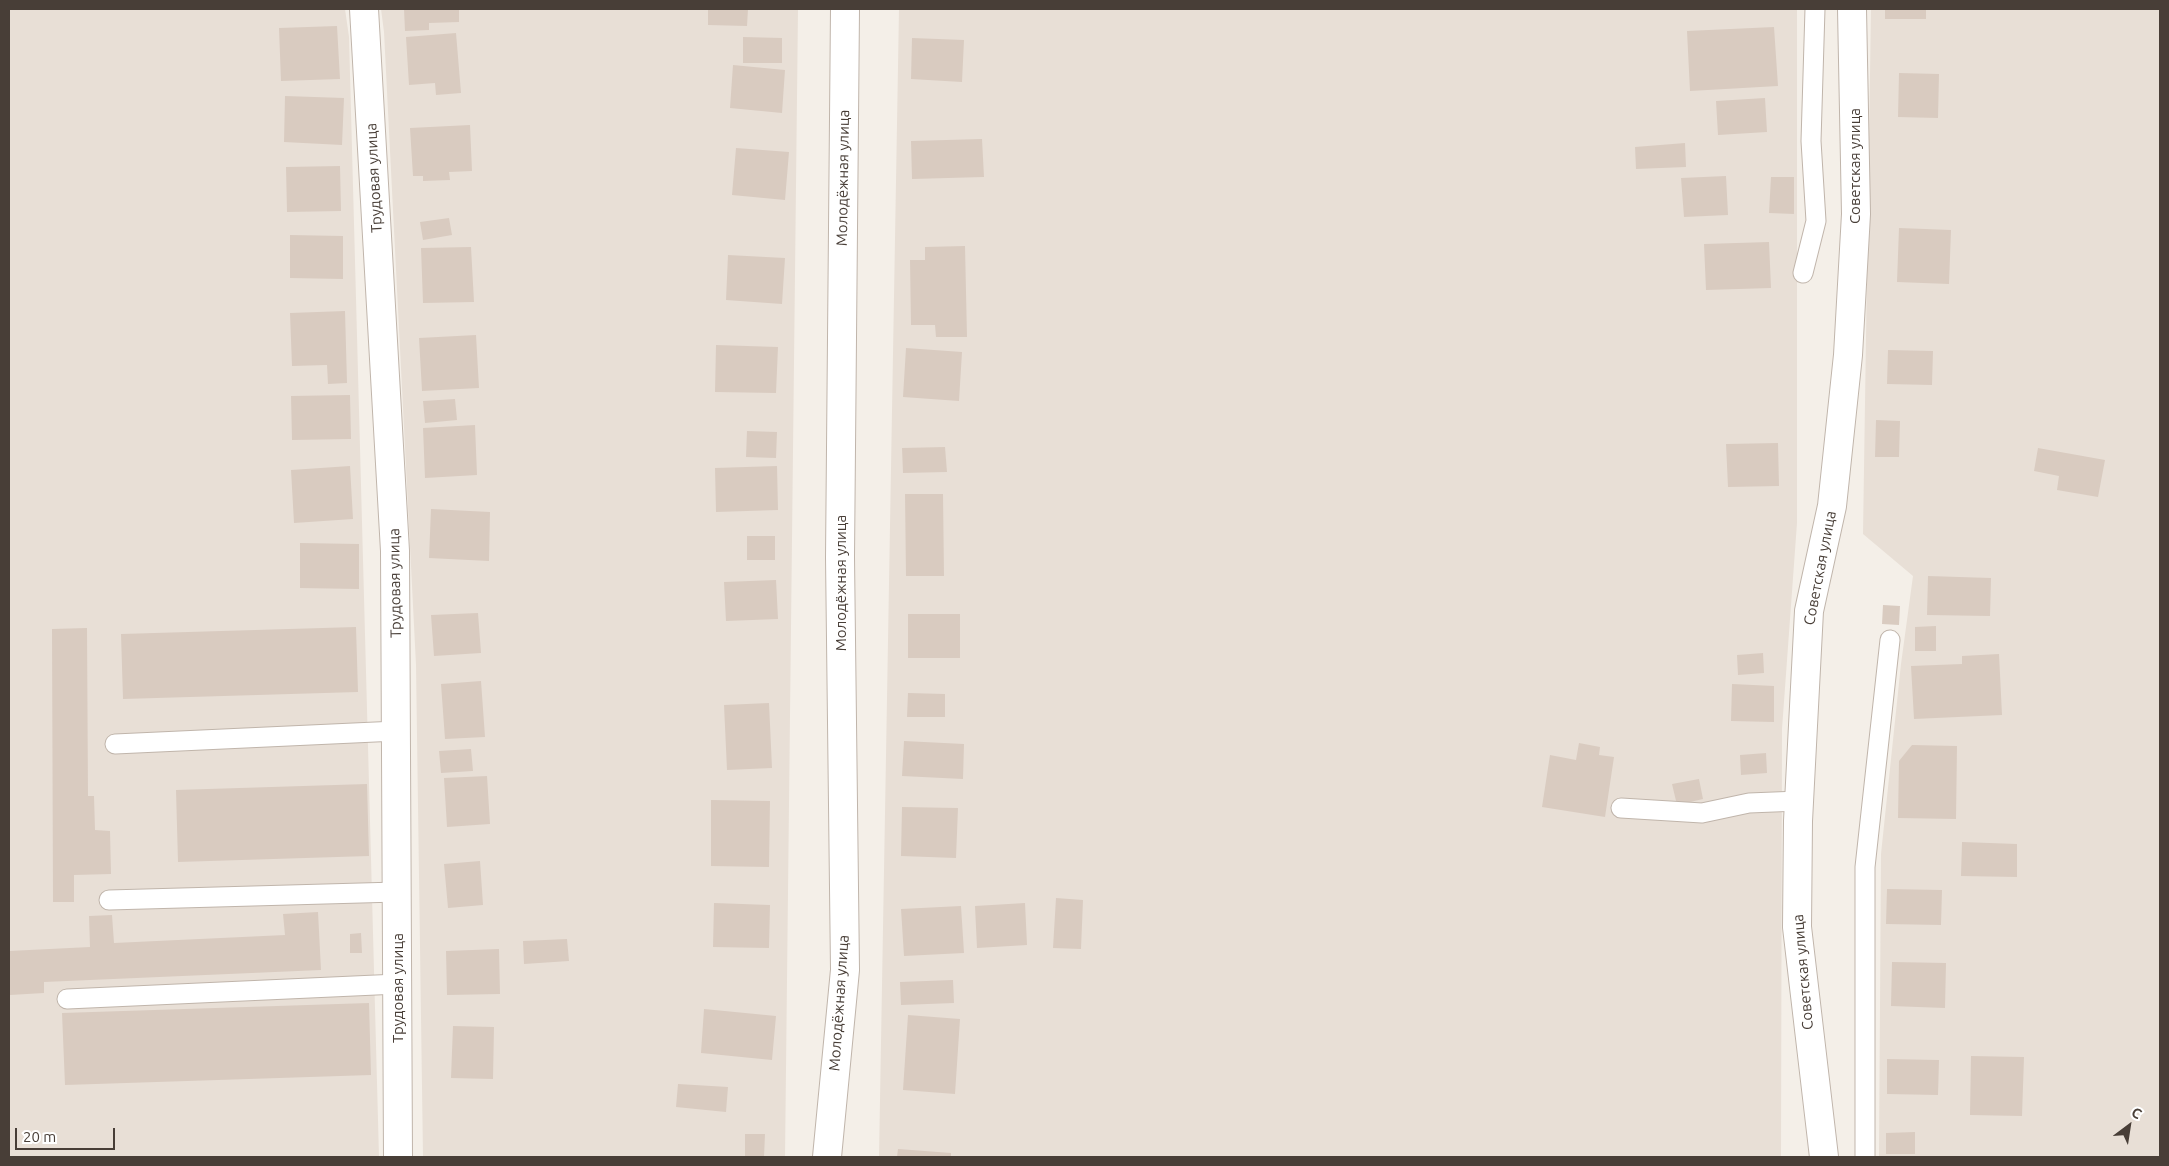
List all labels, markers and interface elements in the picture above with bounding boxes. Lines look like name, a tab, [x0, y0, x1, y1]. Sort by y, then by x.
street label: Советская улица	[1846, 108, 1864, 224]
street label: Молодёжная улица	[833, 110, 853, 246]
street label: Трудовая улица	[362, 123, 386, 233]
street label: Советская улица	[1800, 509, 1840, 627]
street label: Молодёжная улица	[832, 515, 850, 651]
street label: Трудовая улица	[385, 528, 405, 638]
street label: Советская улица	[1789, 913, 1817, 1031]
street label: Трудовая улица	[389, 933, 407, 1043]
street label: Молодёжная улица	[825, 934, 853, 1072]
north arrow	[2104, 1101, 2154, 1151]
text: С	[2129, 1104, 2145, 1122]
scale bar	[18, 1118, 118, 1150]
text: 20 m	[23, 1128, 56, 1145]

